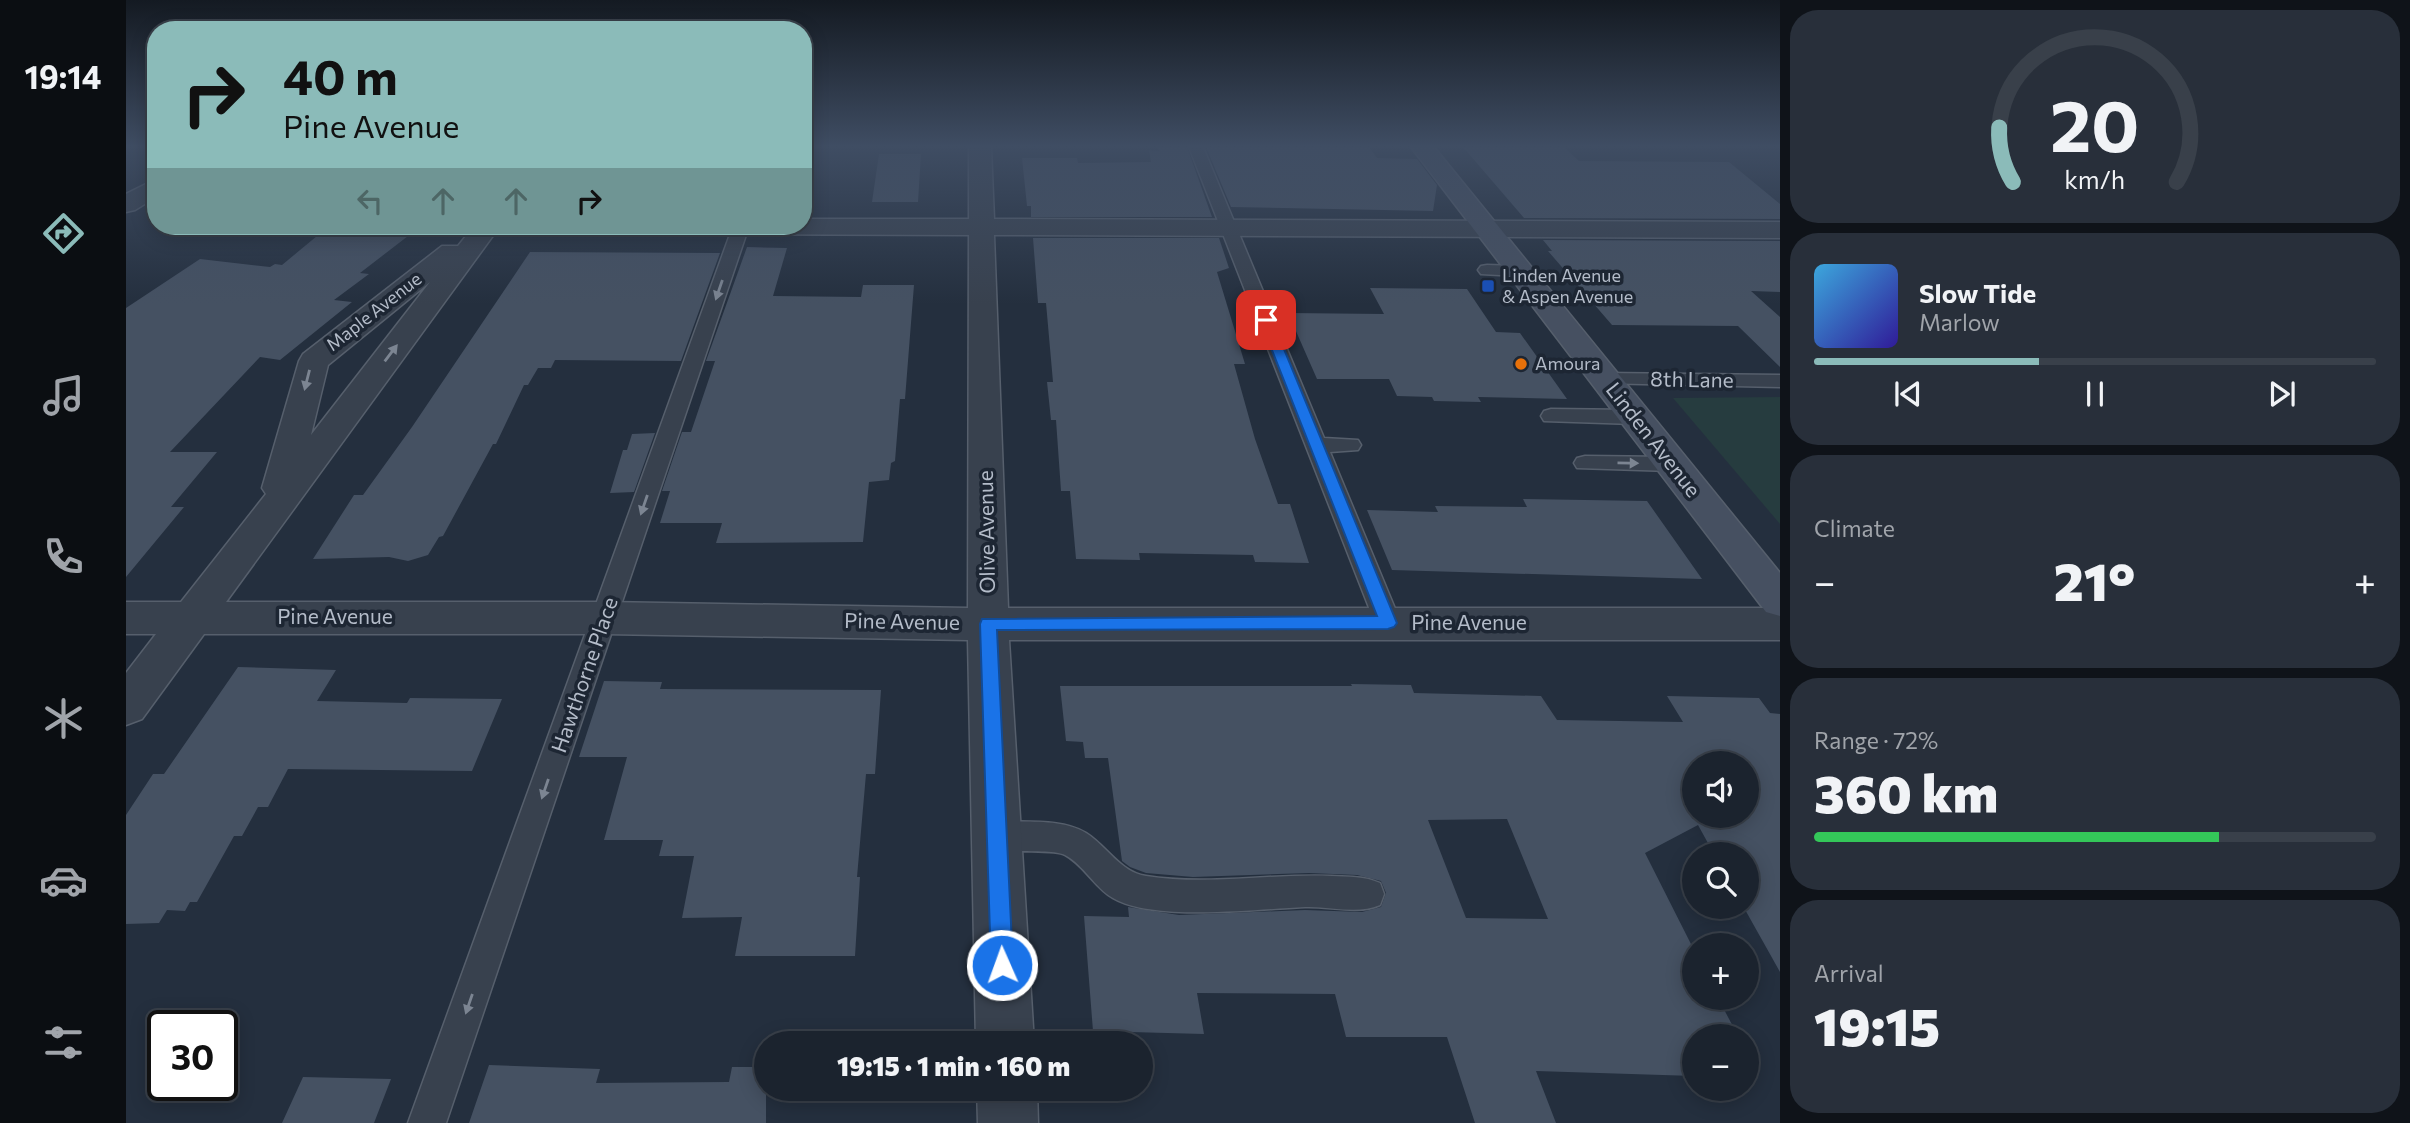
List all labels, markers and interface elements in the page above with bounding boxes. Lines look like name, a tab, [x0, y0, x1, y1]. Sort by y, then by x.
text: 40 m	[283, 45, 398, 105]
icon: right	[168, 49, 259, 140]
text: 19:14	[25, 56, 101, 96]
text: 20	[2050, 79, 2140, 168]
text: Pine Avenue	[283, 105, 459, 145]
text: km/h	[2065, 164, 2125, 194]
icon: left	[351, 182, 389, 220]
icon: ahead	[424, 182, 462, 220]
icon: ahead	[497, 182, 535, 220]
icon: right	[570, 182, 608, 220]
icon: directions	[39, 209, 88, 258]
place label: Linden Avenue & Aspen Avenue	[1502, 264, 1633, 307]
street label: Maple Avenue	[321, 267, 425, 355]
text: Slow Tide	[1919, 277, 2036, 308]
marker: Linden Avenue & Aspen Avenue	[1480, 278, 1496, 294]
one-way arrow	[713, 280, 724, 301]
pin	[1236, 290, 1296, 350]
icon: arrive	[1247, 301, 1285, 339]
text: Marlow	[1919, 308, 2000, 336]
one-way arrow	[384, 344, 399, 362]
place label: Amoura	[1535, 352, 1600, 374]
marker: Amoura	[1513, 356, 1529, 372]
street label: 8th Lane	[1650, 365, 1734, 392]
one-way arrow	[301, 369, 312, 391]
icon: music	[39, 371, 88, 420]
icon: previous	[1889, 375, 1927, 413]
icon: pause	[2076, 375, 2114, 413]
icon: next	[2263, 375, 2301, 413]
street label: Linden Avenue	[1602, 377, 1707, 501]
one-way arrow	[1617, 457, 1639, 469]
street label: Olive Avenue	[972, 470, 999, 594]
one-way arrow	[638, 495, 649, 516]
text: Climate	[1814, 514, 1895, 542]
icon: phone	[39, 532, 88, 581]
text: 21°	[2054, 548, 2135, 612]
text: −	[1814, 557, 1836, 604]
text: +	[2354, 557, 2376, 604]
street label: Hawthorne Place	[545, 593, 622, 756]
street label: Pine Avenue	[277, 603, 393, 628]
street label: Pine Avenue	[844, 607, 960, 634]
street label: Pine Avenue	[1411, 609, 1527, 634]
icon: climate	[39, 694, 88, 743]
text: Range · 72%	[1814, 726, 1938, 754]
map controls	[1682, 751, 1759, 1101]
button: sound	[1682, 751, 1759, 828]
text: 360 km	[1814, 760, 1998, 824]
one-way arrow	[539, 779, 550, 800]
button: search	[1682, 842, 1759, 919]
icon: car	[39, 856, 88, 905]
position arrow	[965, 928, 1039, 1002]
button: +	[1682, 933, 1759, 1010]
text: Arrival	[1814, 959, 1884, 987]
one-way arrow	[463, 993, 474, 1014]
text: 19:15	[1814, 993, 1940, 1057]
speed limit sign: 30	[147, 1010, 238, 1101]
icon: filters	[39, 1018, 88, 1067]
button: −	[1682, 1024, 1759, 1101]
text: 19:15 · 1 min · 160 m	[837, 1050, 1070, 1081]

